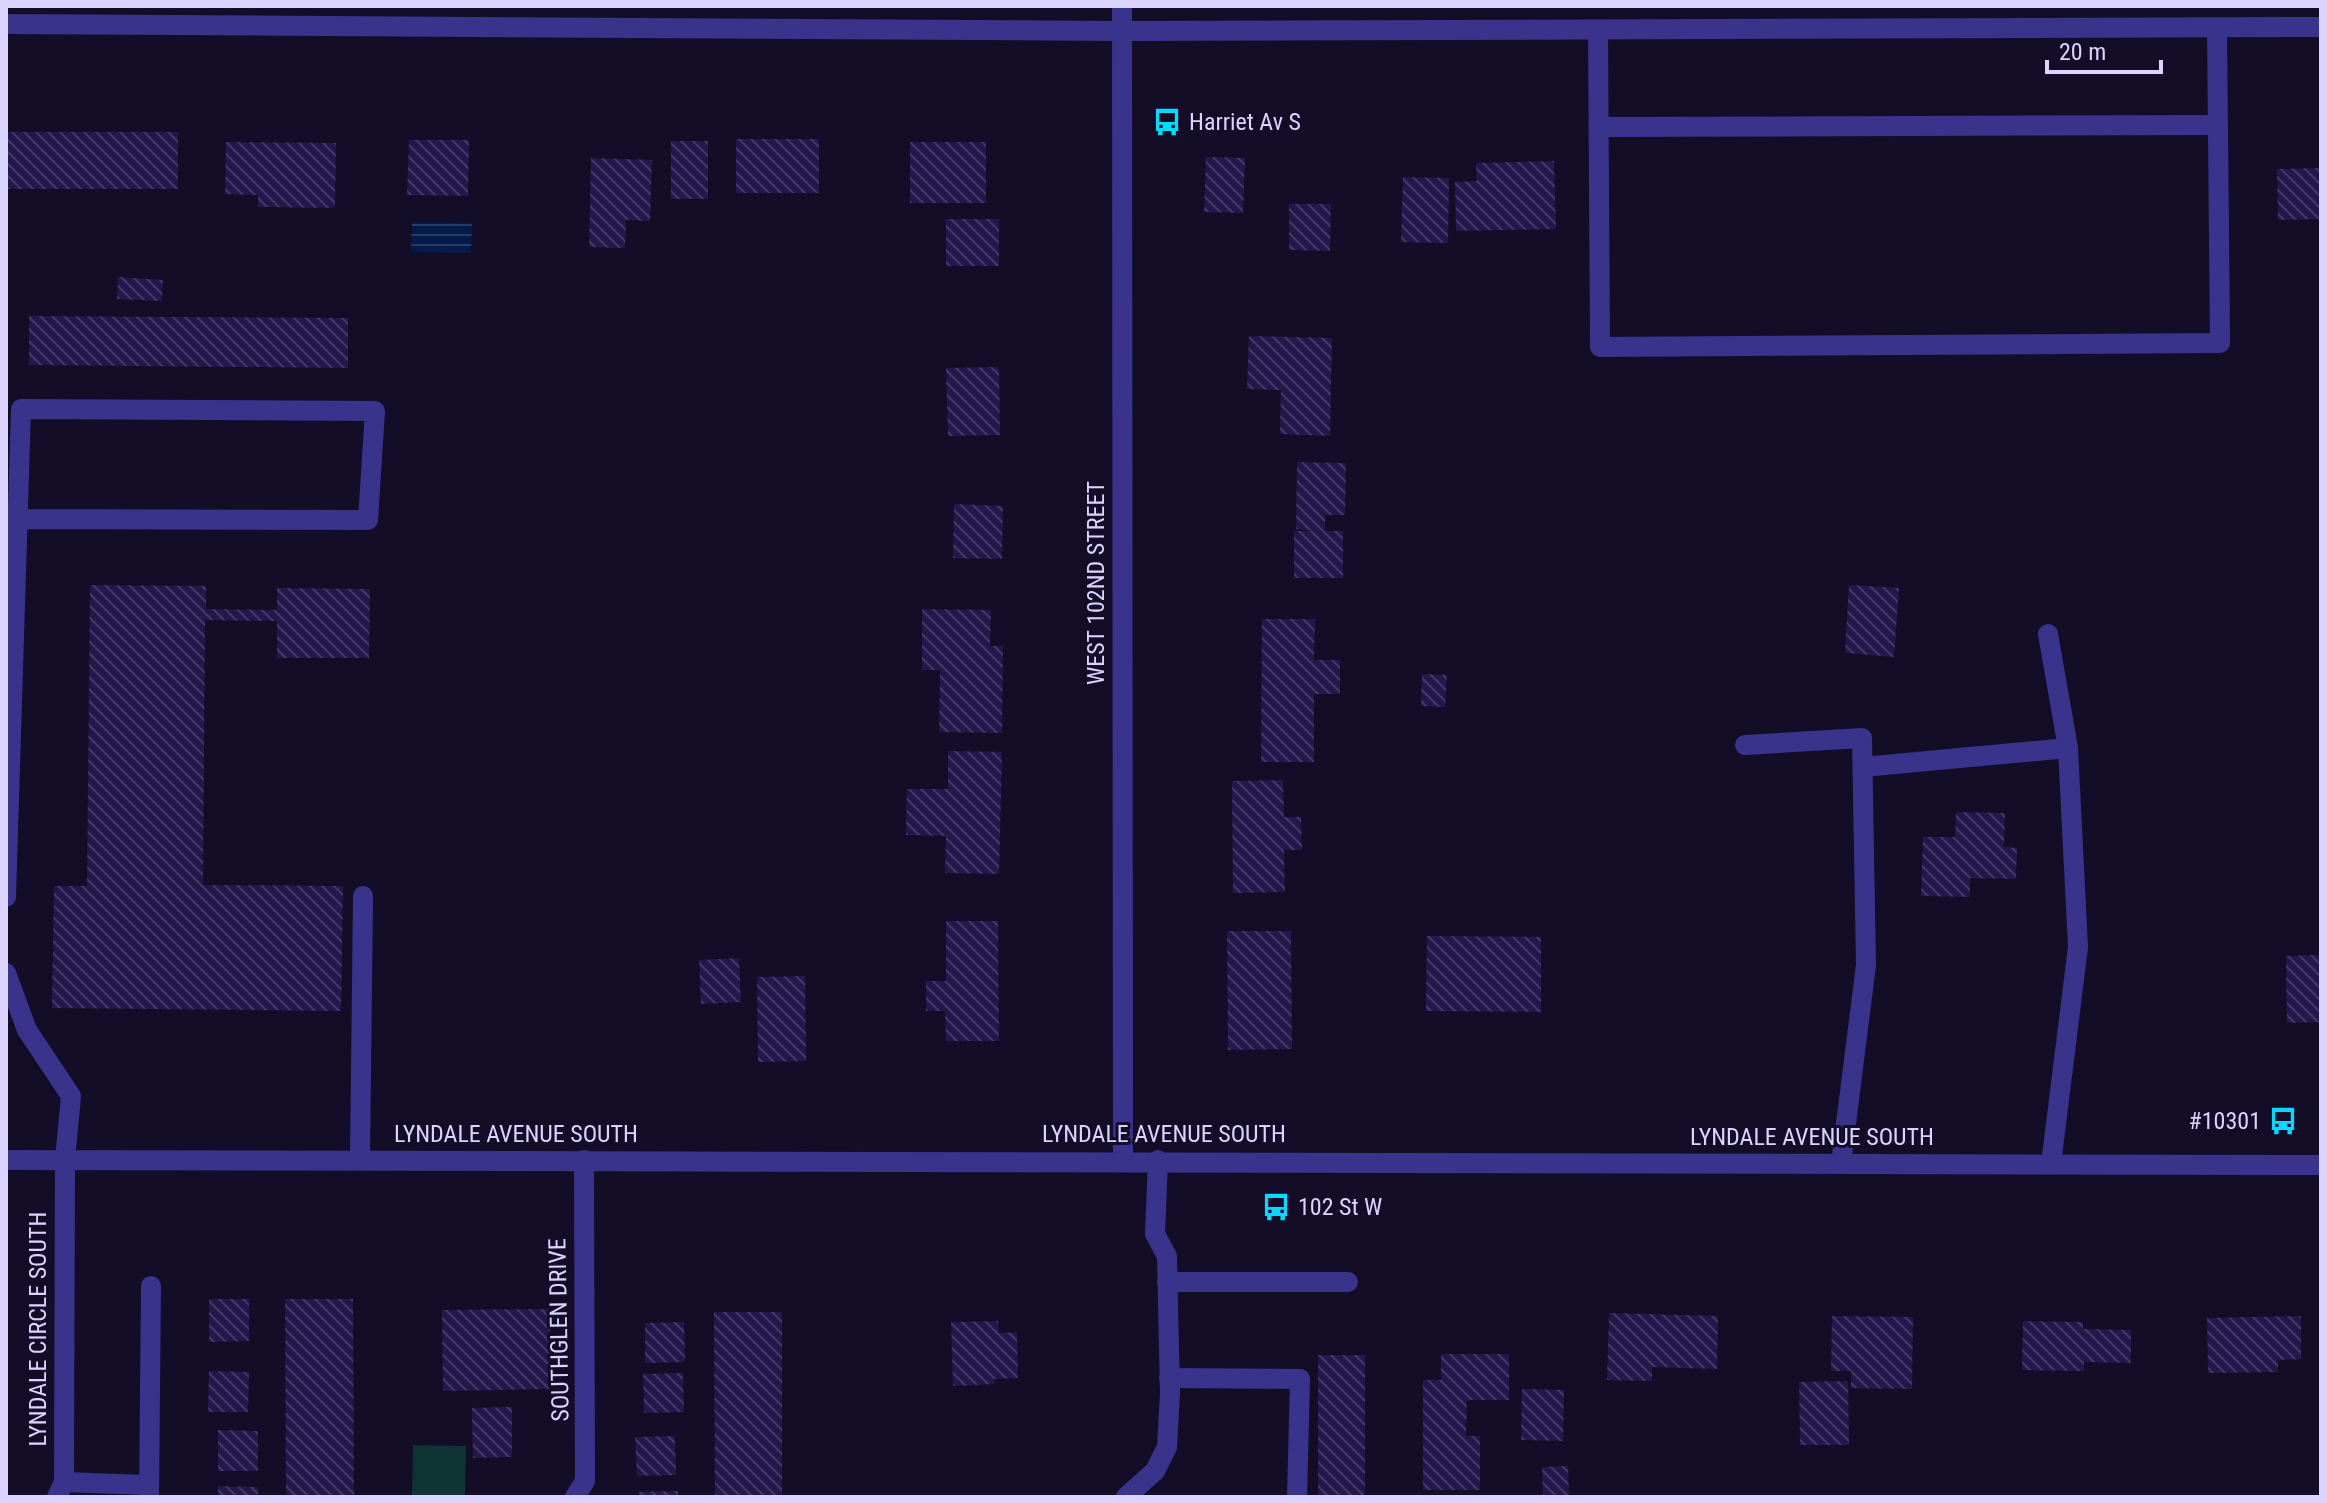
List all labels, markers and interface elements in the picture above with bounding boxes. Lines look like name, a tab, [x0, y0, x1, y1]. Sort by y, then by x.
scale bar	[2047, 24, 2161, 74]
text: 20 m	[2059, 38, 2106, 66]
bus stop icon: Harriet Av S	[1152, 107, 1182, 137]
place label: Harriet Av S	[1189, 108, 1301, 136]
street label: WEST 102ND STREET	[1082, 481, 1110, 685]
bus stop icon: #10301	[2268, 1106, 2298, 1136]
place label: #10301	[2189, 1107, 2261, 1135]
street label: LYNDALE AVENUE SOUTH	[394, 1120, 638, 1148]
street label: LYNDALE AVENUE SOUTH	[1042, 1120, 1286, 1148]
street label: LYNDALE AVENUE SOUTH	[1690, 1123, 1934, 1151]
bus stop icon: 102 St W	[1261, 1192, 1291, 1222]
place label: 102 St W	[1298, 1193, 1382, 1221]
street label: LYNDALE CIRCLE SOUTH	[24, 1212, 52, 1446]
street label: SOUTHGLEN DRIVE	[543, 1238, 575, 1422]

